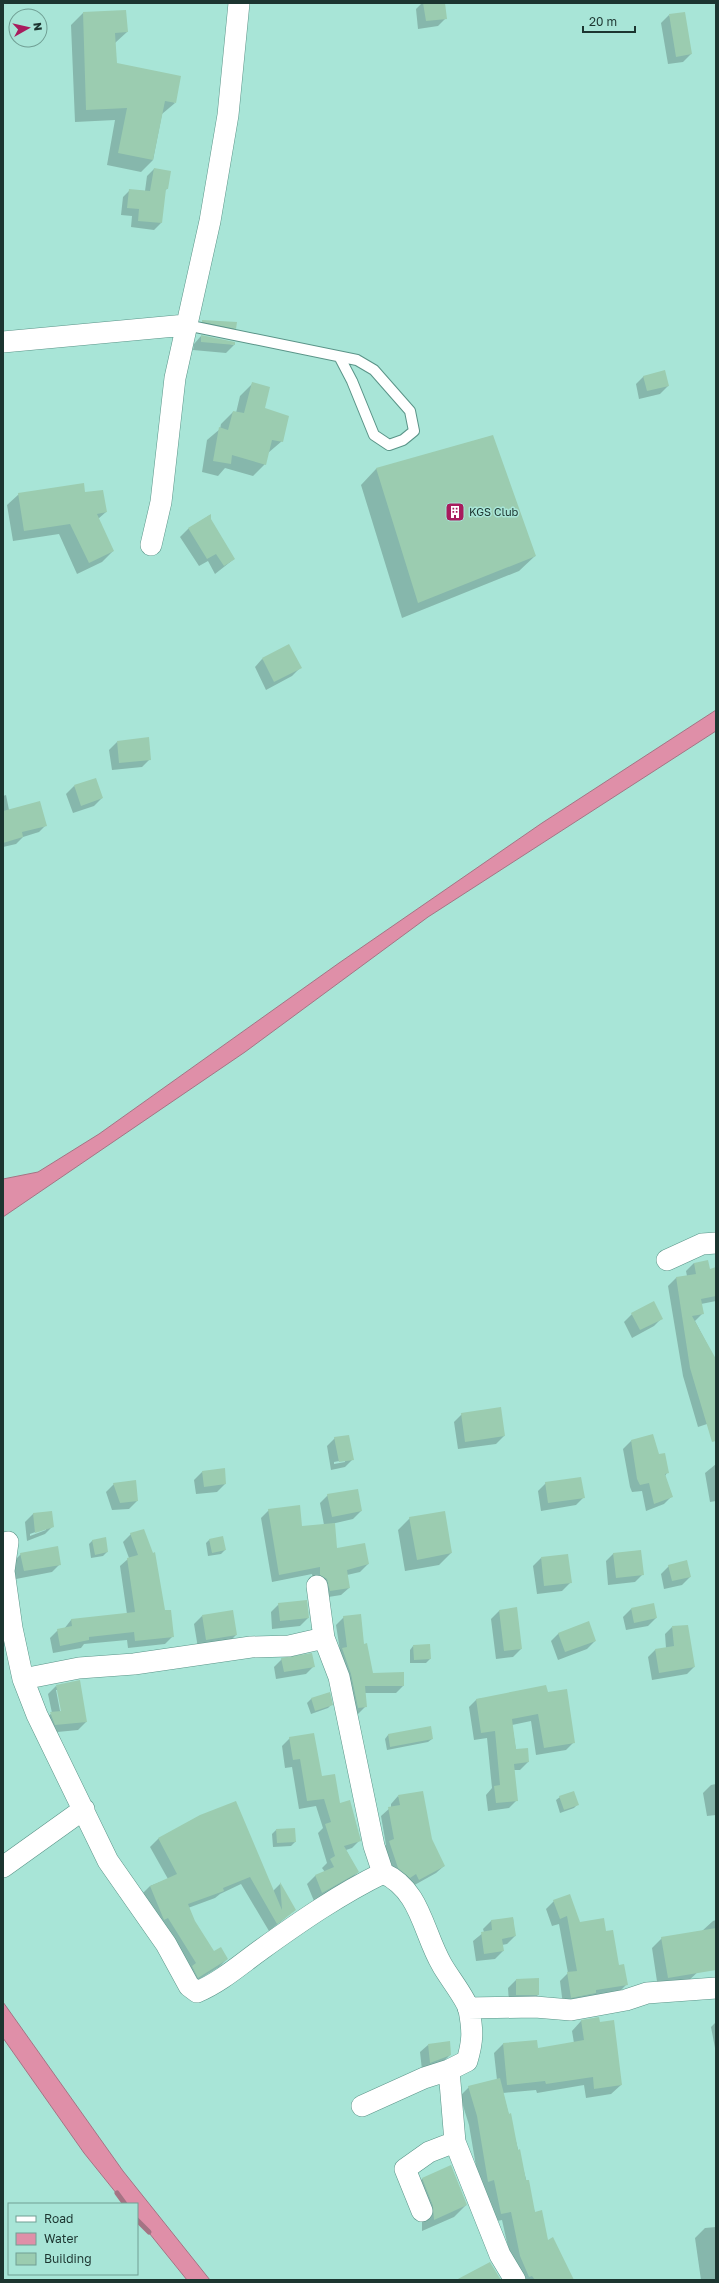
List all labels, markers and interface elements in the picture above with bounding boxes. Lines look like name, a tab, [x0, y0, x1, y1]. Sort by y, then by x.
north arrow	[8, 8, 48, 48]
scale bar	[583, 8, 635, 34]
text: 20 m	[589, 14, 617, 29]
text: N	[31, 21, 45, 32]
building icon: KGS Club	[444, 501, 466, 523]
place label: KGS Club	[469, 505, 519, 518]
legend	[8, 2203, 138, 2275]
text: Road	[44, 2211, 73, 2226]
text: Water	[44, 2231, 78, 2246]
text: Building	[44, 2251, 92, 2266]

